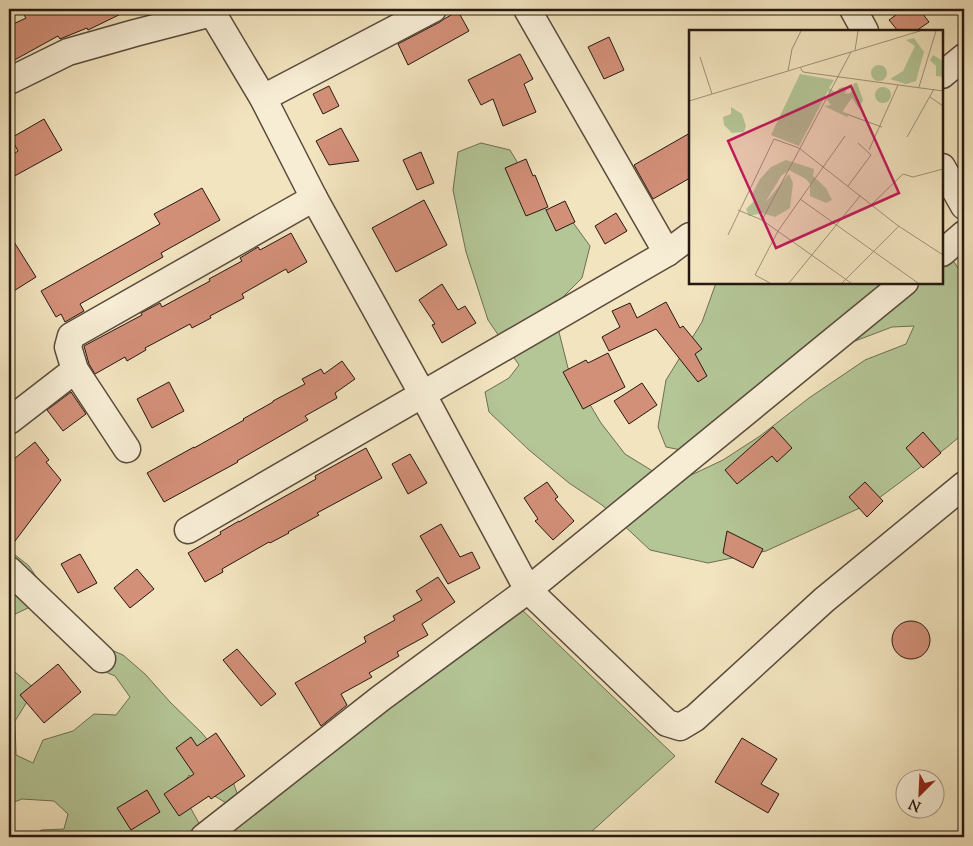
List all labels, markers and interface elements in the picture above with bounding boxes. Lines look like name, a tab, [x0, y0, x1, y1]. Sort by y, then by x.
inset map	[689, 30, 943, 284]
north arrow	[896, 768, 946, 818]
text: N	[906, 793, 925, 815]

